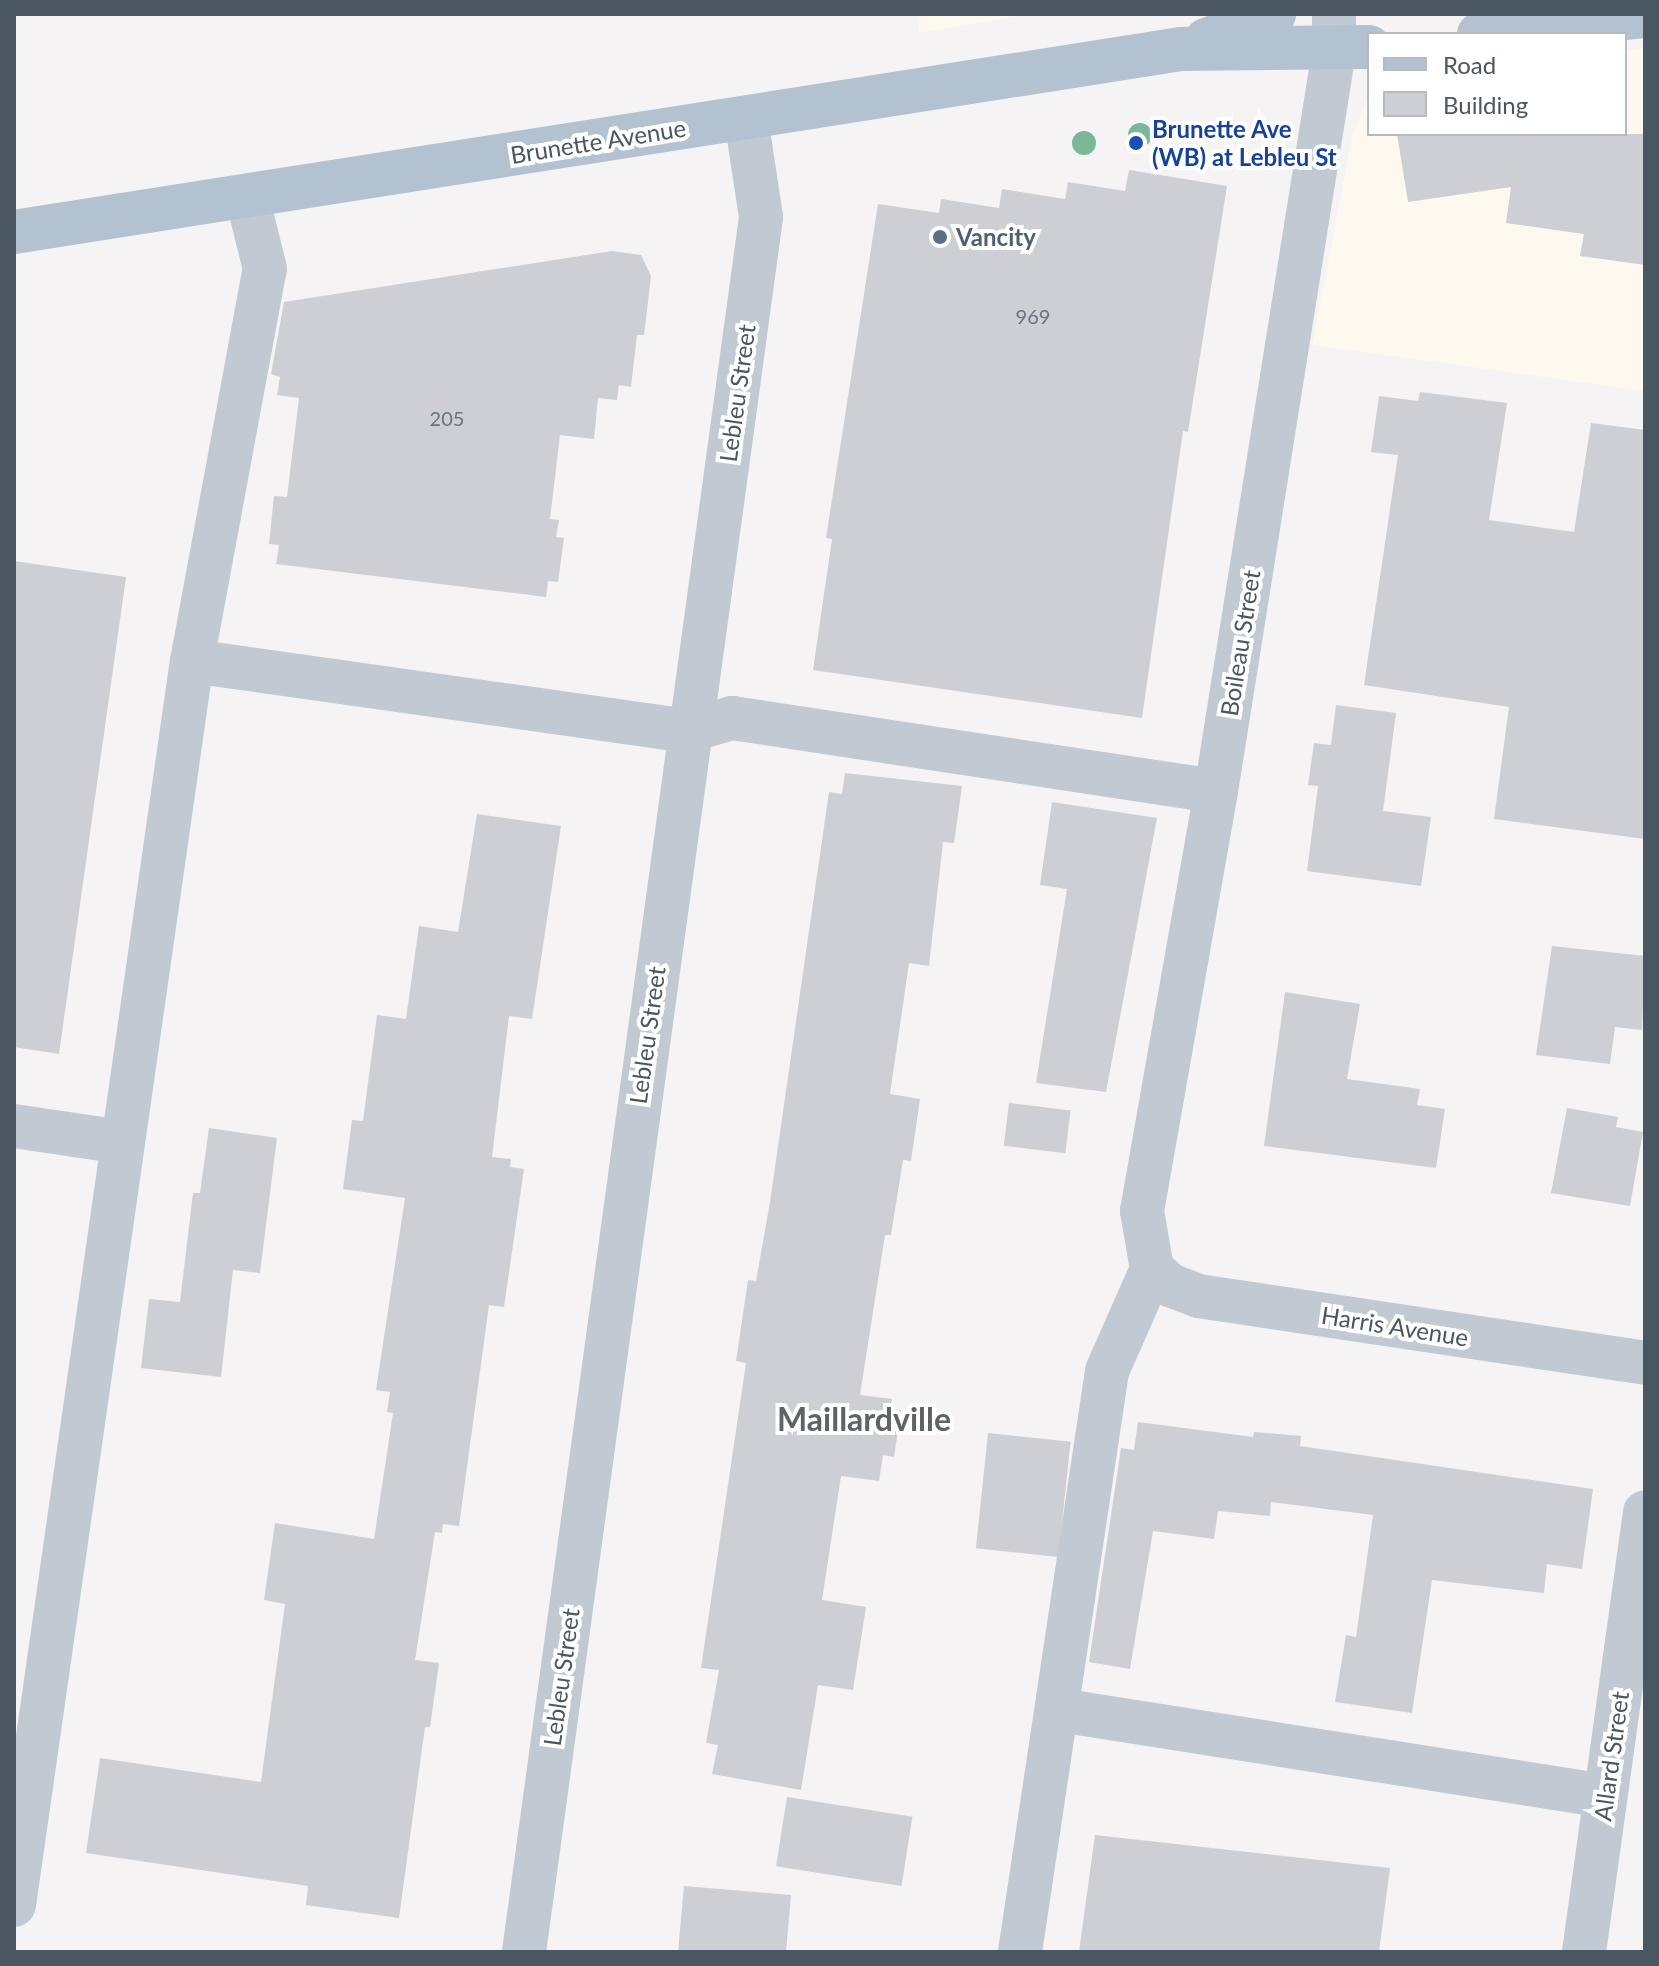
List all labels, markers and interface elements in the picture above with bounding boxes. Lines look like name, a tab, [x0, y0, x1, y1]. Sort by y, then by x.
legend	[1367, 32, 1627, 136]
text: Road	[1443, 50, 1496, 79]
text: Building	[1443, 90, 1528, 119]
street label: Brunette Avenue	[508, 113, 688, 169]
place label: Brunette Ave (WB) at Lebleu St	[1152, 115, 1337, 171]
marker: Brunette Ave (WB) at Lebleu St	[1127, 134, 1145, 152]
place label: Vancity	[956, 223, 1036, 251]
marker: Vancity	[931, 228, 949, 246]
house number: 969	[1016, 304, 1050, 328]
street label: Lebleu Street	[713, 322, 761, 464]
house number: 205	[430, 406, 464, 430]
street label: Boileau Street	[1214, 568, 1266, 718]
street label: Lebleu Street	[623, 964, 671, 1106]
street label: Harris Avenue	[1319, 1300, 1471, 1352]
district label: Maillardville	[777, 1400, 951, 1438]
street label: Lebleu Street	[537, 1606, 585, 1748]
street label: Allard Street	[1588, 1689, 1634, 1823]

